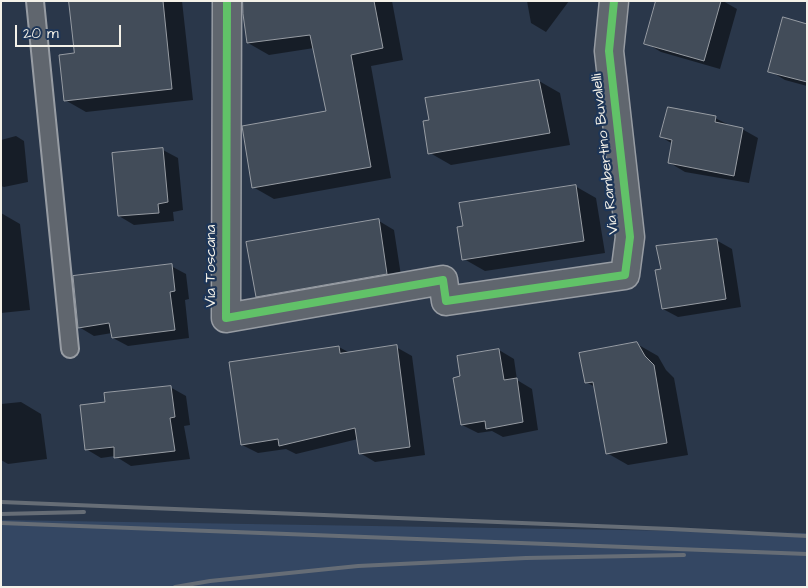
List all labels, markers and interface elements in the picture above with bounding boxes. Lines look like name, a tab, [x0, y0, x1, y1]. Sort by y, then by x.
scale bar	[18, 15, 124, 47]
text: 20 m	[23, 23, 59, 44]
street label: Via Rambertino Buvalelli	[589, 73, 623, 235]
street label: Via Toscana	[203, 225, 221, 307]

